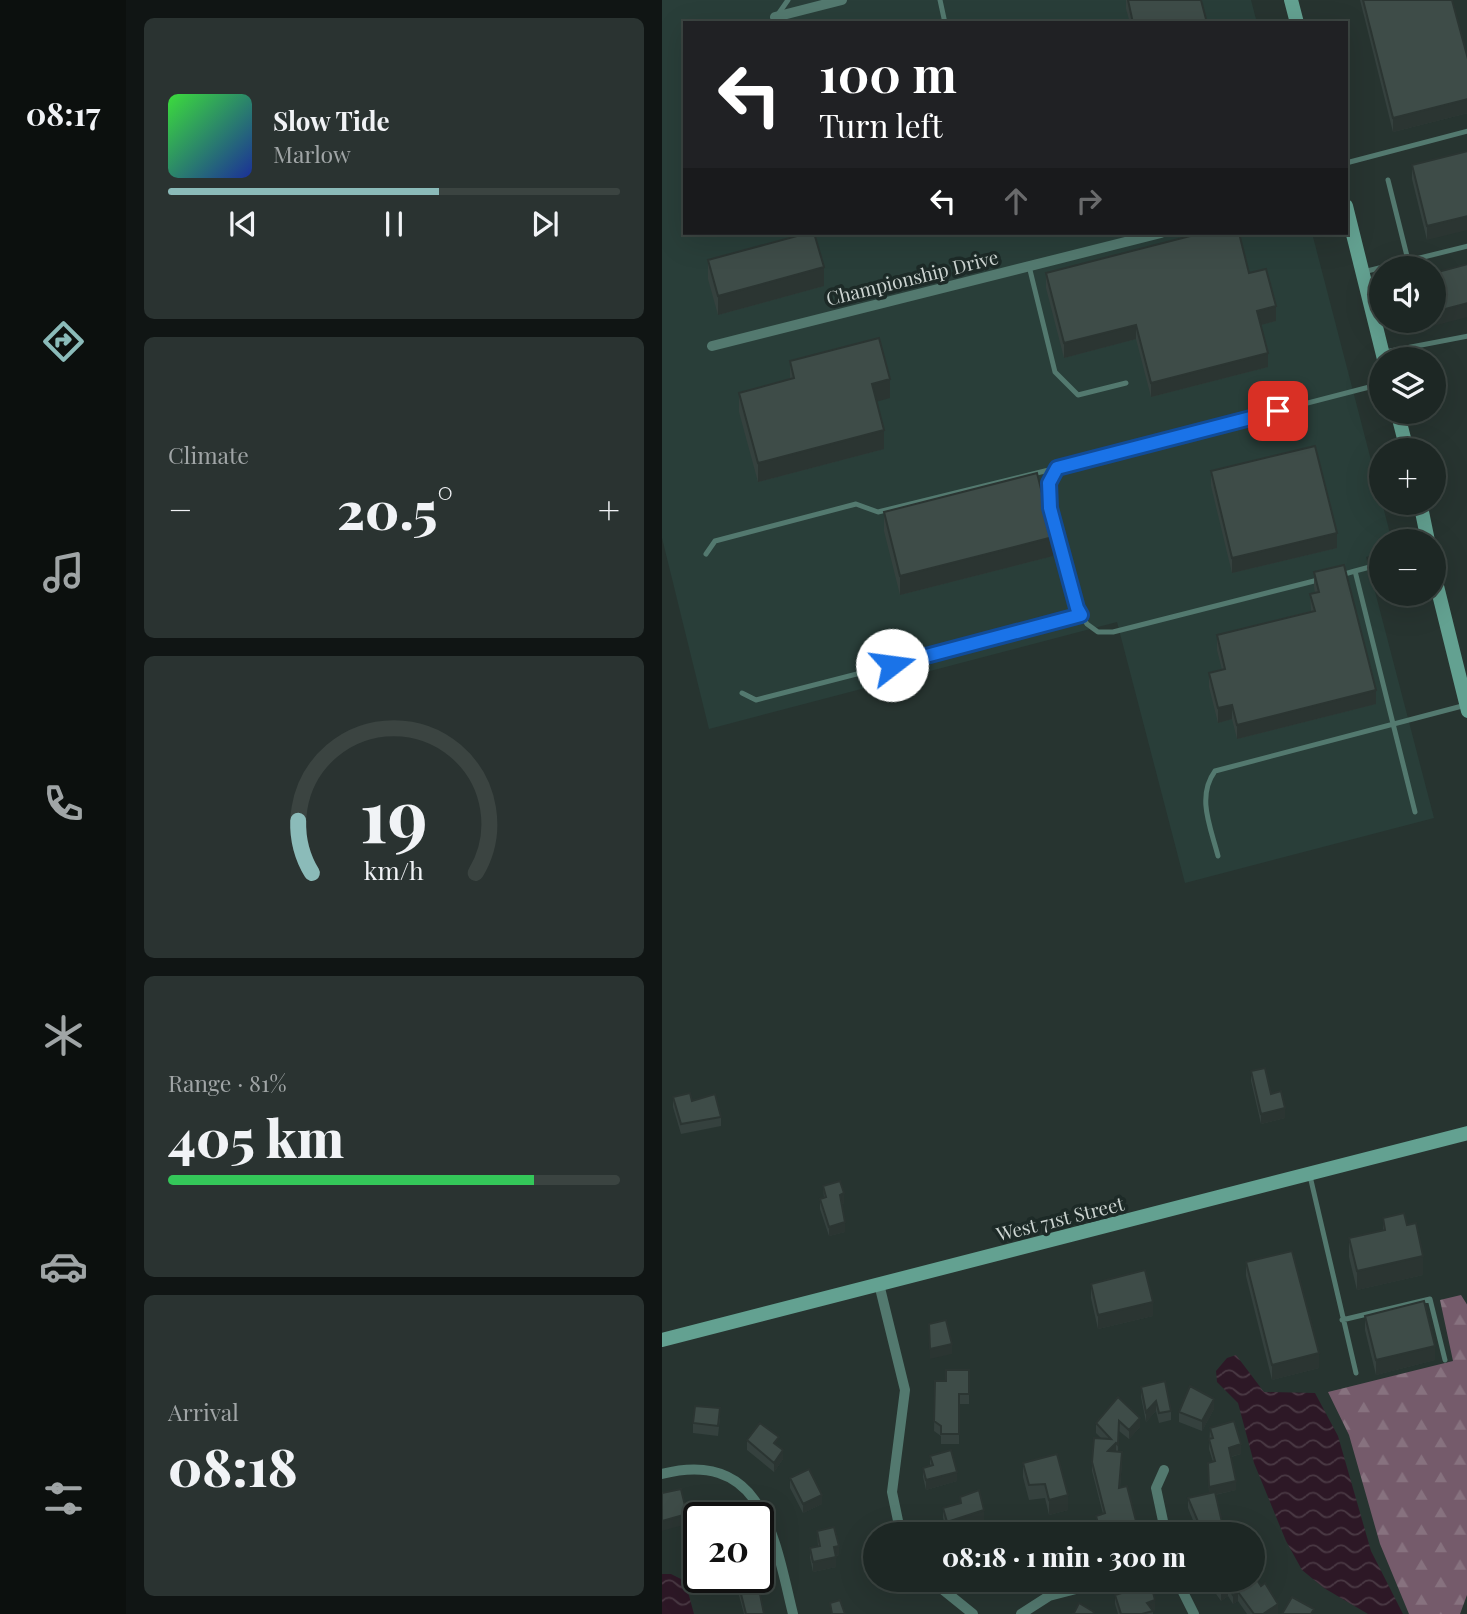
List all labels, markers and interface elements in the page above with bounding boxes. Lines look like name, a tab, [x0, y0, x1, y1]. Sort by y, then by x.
text: 100 m	[819, 40, 957, 105]
icon: left	[704, 49, 795, 140]
text: 08:17	[26, 91, 100, 134]
text: Slow Tide	[273, 103, 390, 138]
text: Turn left	[819, 103, 943, 146]
text: Marlow	[273, 138, 351, 169]
icon: left	[924, 182, 962, 220]
icon: ahead	[997, 182, 1035, 220]
icon: right	[1070, 182, 1108, 220]
icon: previous	[224, 205, 262, 243]
icon: pause	[375, 205, 413, 243]
icon: next	[526, 205, 564, 243]
street label: Championship Drive	[823, 243, 1001, 311]
map controls	[1369, 256, 1446, 606]
button: sound	[1369, 256, 1446, 333]
icon: directions	[39, 317, 88, 366]
button: layers	[1369, 347, 1446, 424]
pin	[1248, 381, 1308, 441]
icon: arrive	[1259, 392, 1297, 430]
button: +	[1369, 438, 1446, 515]
text: Climate	[168, 439, 249, 470]
text: 20.5°	[337, 474, 453, 543]
text: −	[168, 483, 193, 534]
text: +	[598, 483, 620, 534]
button: −	[1369, 529, 1446, 606]
icon: music	[39, 548, 88, 597]
position arrow	[855, 628, 929, 702]
text: 19	[360, 764, 428, 861]
icon: phone	[39, 779, 88, 828]
text: km/h	[364, 853, 424, 886]
icon: climate	[39, 1011, 88, 1060]
text: Range · 81%	[168, 1067, 286, 1098]
text: 405 km	[168, 1102, 344, 1171]
street label: West 71st Street	[993, 1190, 1127, 1247]
icon: car	[39, 1242, 88, 1291]
text: Arrival	[168, 1396, 239, 1427]
text: 08:18	[168, 1431, 298, 1500]
icon: filters	[39, 1474, 88, 1523]
speed limit sign: 20	[683, 1502, 774, 1593]
text: 08:18 · 1 min · 300 m	[942, 1539, 1186, 1574]

